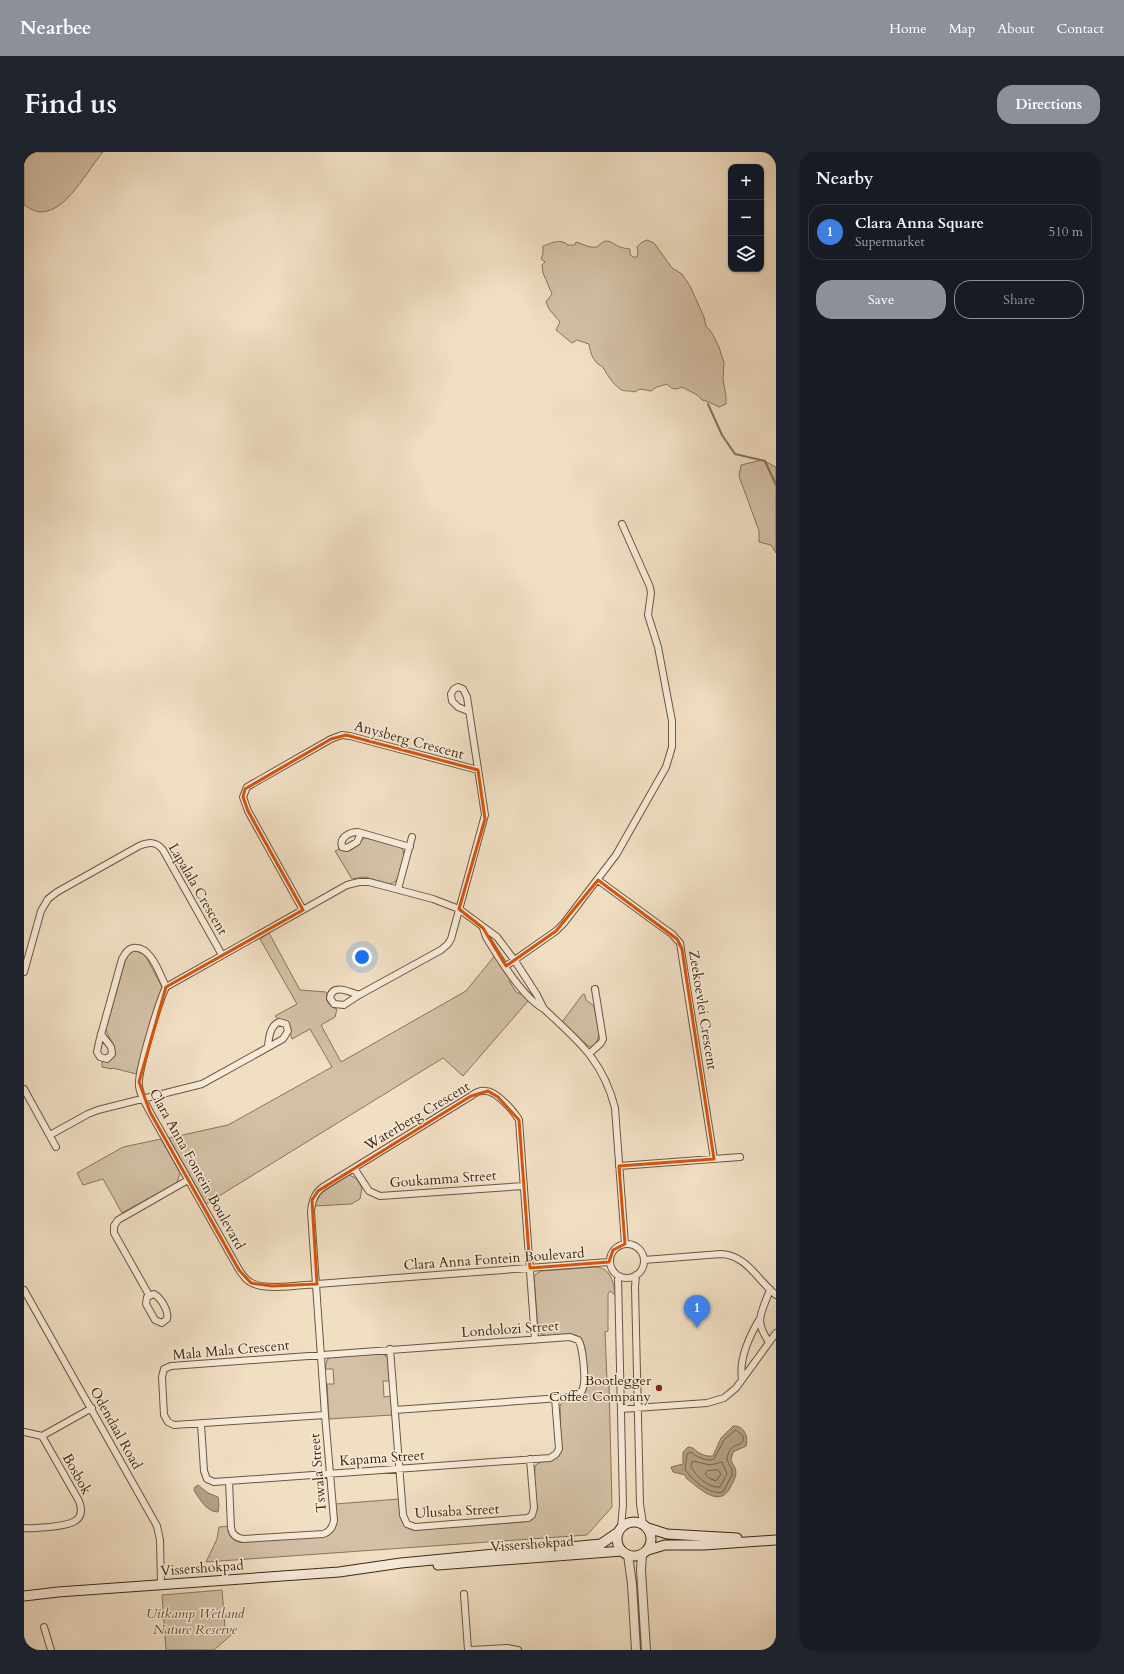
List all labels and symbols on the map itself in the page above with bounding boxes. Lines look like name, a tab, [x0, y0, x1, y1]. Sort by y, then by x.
street label: Anysberg Crescent	[352, 716, 466, 764]
street label: Lapalala Crescent	[164, 840, 232, 939]
your location	[352, 947, 372, 967]
street label: Zeekoevlei Crescent	[684, 949, 722, 1072]
street label: Waterberg Crescent	[360, 1077, 474, 1156]
street label: Clara Anna Fontein Boulevard	[145, 1085, 250, 1253]
street label: Goukamma Street	[389, 1166, 498, 1192]
street label: Clara Anna Fontein Boulevard	[403, 1243, 586, 1275]
pin: 1	[684, 1295, 710, 1328]
street label: Londolozi Street	[461, 1316, 560, 1342]
street label: Mala Mala Crescent	[172, 1335, 291, 1365]
place label: Bootlegger Coffee Company	[549, 1371, 652, 1406]
street label: Odendaal Road	[86, 1383, 147, 1473]
marker: Bootlegger Coffee Company	[654, 1383, 664, 1393]
street label: Tswala Street	[305, 1432, 331, 1513]
street label: Kapama Street	[339, 1446, 426, 1470]
street label: Bosbok	[58, 1450, 96, 1498]
street label: Ulusaba Street	[414, 1499, 500, 1523]
street label: Vissershokpad	[490, 1532, 575, 1556]
street label: Vissershokpad	[160, 1556, 245, 1580]
park label: Uitkamp Wetland Nature Reserve	[146, 1604, 246, 1639]

